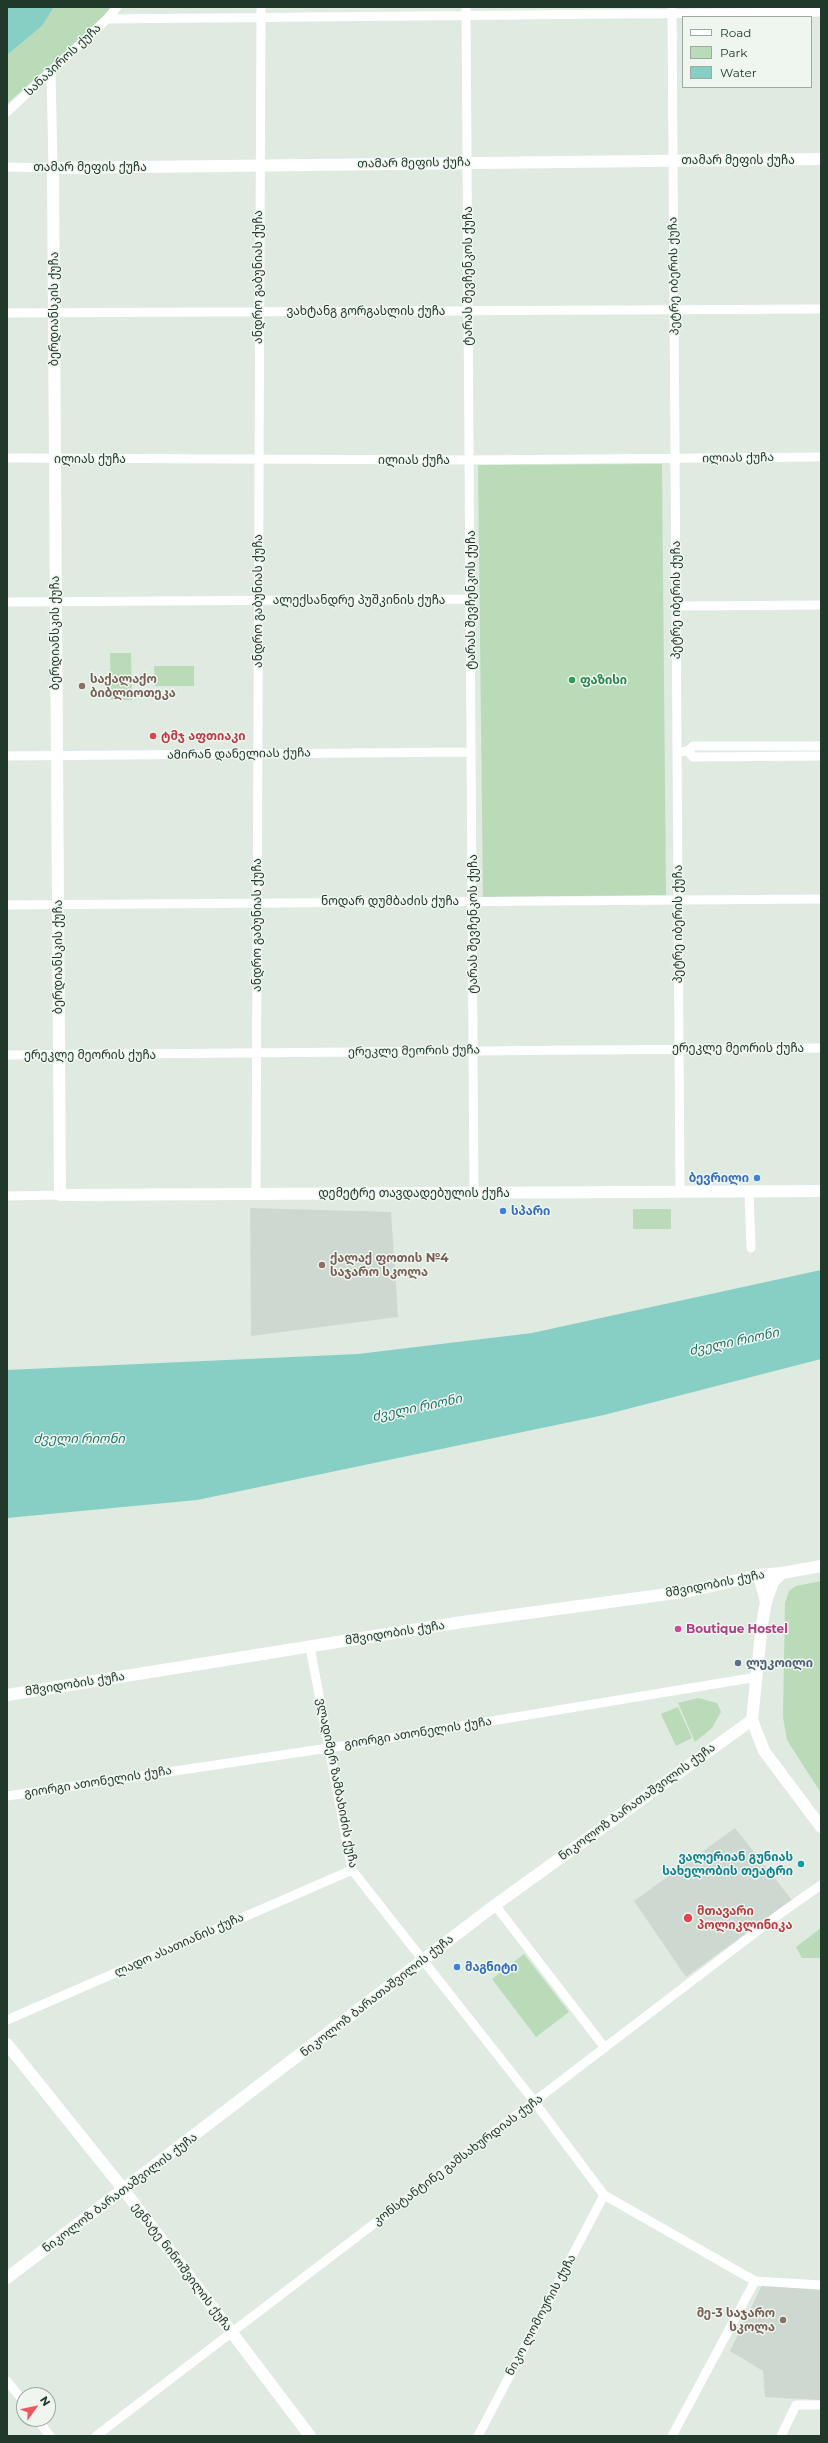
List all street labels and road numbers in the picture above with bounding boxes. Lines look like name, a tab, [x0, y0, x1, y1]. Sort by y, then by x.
street label: სანაპიროს ქუჩა	[22, 21, 104, 99]
street label: თამარ მეფის ქუჩა	[681, 153, 795, 167]
street label: თამარ მეფის ქუჩა	[357, 155, 471, 171]
street label: თამარ მეფის ქუჩა	[33, 160, 147, 174]
street label: ტარას შევჩენკოს ქუჩა	[461, 206, 475, 346]
street label: ანდრო გაბუნიას ქუჩა	[251, 210, 265, 344]
street label: პეტრე იბერის ქუჩა	[666, 217, 682, 335]
street label: ბერდიანსკის ქუჩა	[47, 252, 61, 366]
street label: ვახტანგ გორგასლის ქუჩა	[287, 304, 445, 318]
street label: ილიას ქუჩა	[702, 450, 774, 466]
street label: ილიას ქუჩა	[54, 452, 126, 466]
street label: ილიას ქუჩა	[378, 453, 450, 467]
street label: ტარას შევჩენკოს ქუჩა	[464, 530, 478, 670]
street label: ანდრო გაბუნიას ქუჩა	[251, 534, 265, 668]
street label: პეტრე იბერის ქუჩა	[669, 541, 683, 659]
street label: ბერდიანსკის ქუჩა	[48, 576, 62, 690]
street label: ალექსანდრე პუშკინის ქუჩა	[273, 593, 445, 607]
street label: ამირან დანელიას ქუჩა	[167, 746, 311, 762]
street label: ტარას შევჩენკოს ქუჩა	[466, 854, 480, 994]
street label: ანდრო გაბუნიას ქუჩა	[250, 858, 264, 992]
street label: პეტრე იბერის ქუჩა	[671, 865, 685, 983]
street label: ნოდარ დუმბაძის ქუჩა	[321, 894, 459, 908]
street label: ბერდიანსკის ქუჩა	[51, 900, 65, 1014]
street label: ერეკლე მეორის ქუჩა	[672, 1041, 804, 1055]
street label: ერეკლე მეორის ქუჩა	[348, 1043, 480, 1059]
street label: ერეკლე მეორის ქუჩა	[24, 1048, 156, 1062]
street label: დემეტრე თავდადებულის ქუჩა	[318, 1186, 510, 1200]
street label: მშვიდობის ქუჩა	[664, 1567, 766, 1601]
street label: მშვიდობის ქუჩა	[344, 1618, 446, 1648]
street label: მშვიდობის ქუჩა	[24, 1669, 126, 1699]
street label: ვლადიმერ ზამბახიძის ქუჩა	[313, 1697, 361, 1869]
street label: გიორგი ათონელის ქუჩა	[343, 1714, 493, 1752]
street label: ნიკოლოზ ბარათაშვილის ქუჩა	[556, 1740, 718, 1864]
street label: გიორგი ათონელის ქუჩა	[23, 1763, 173, 1801]
street label: ლადო ასათიანის ქუჩა	[112, 1910, 246, 1980]
street label: ნიკოლოზ ბარათაშვილის ქუჩა	[298, 1932, 456, 2060]
street label: კონსტანტინე გამსახურდიას ქუჩა	[370, 2091, 546, 2229]
street label: ნიკოლოზ ბარათაშვილის ქუჩა	[40, 2130, 200, 2256]
street label: ეგნატე ნინოშვილის ქუჩა	[129, 2200, 235, 2334]
street label: ნიკო ლომოურის ქუჩა	[503, 2252, 579, 2378]

